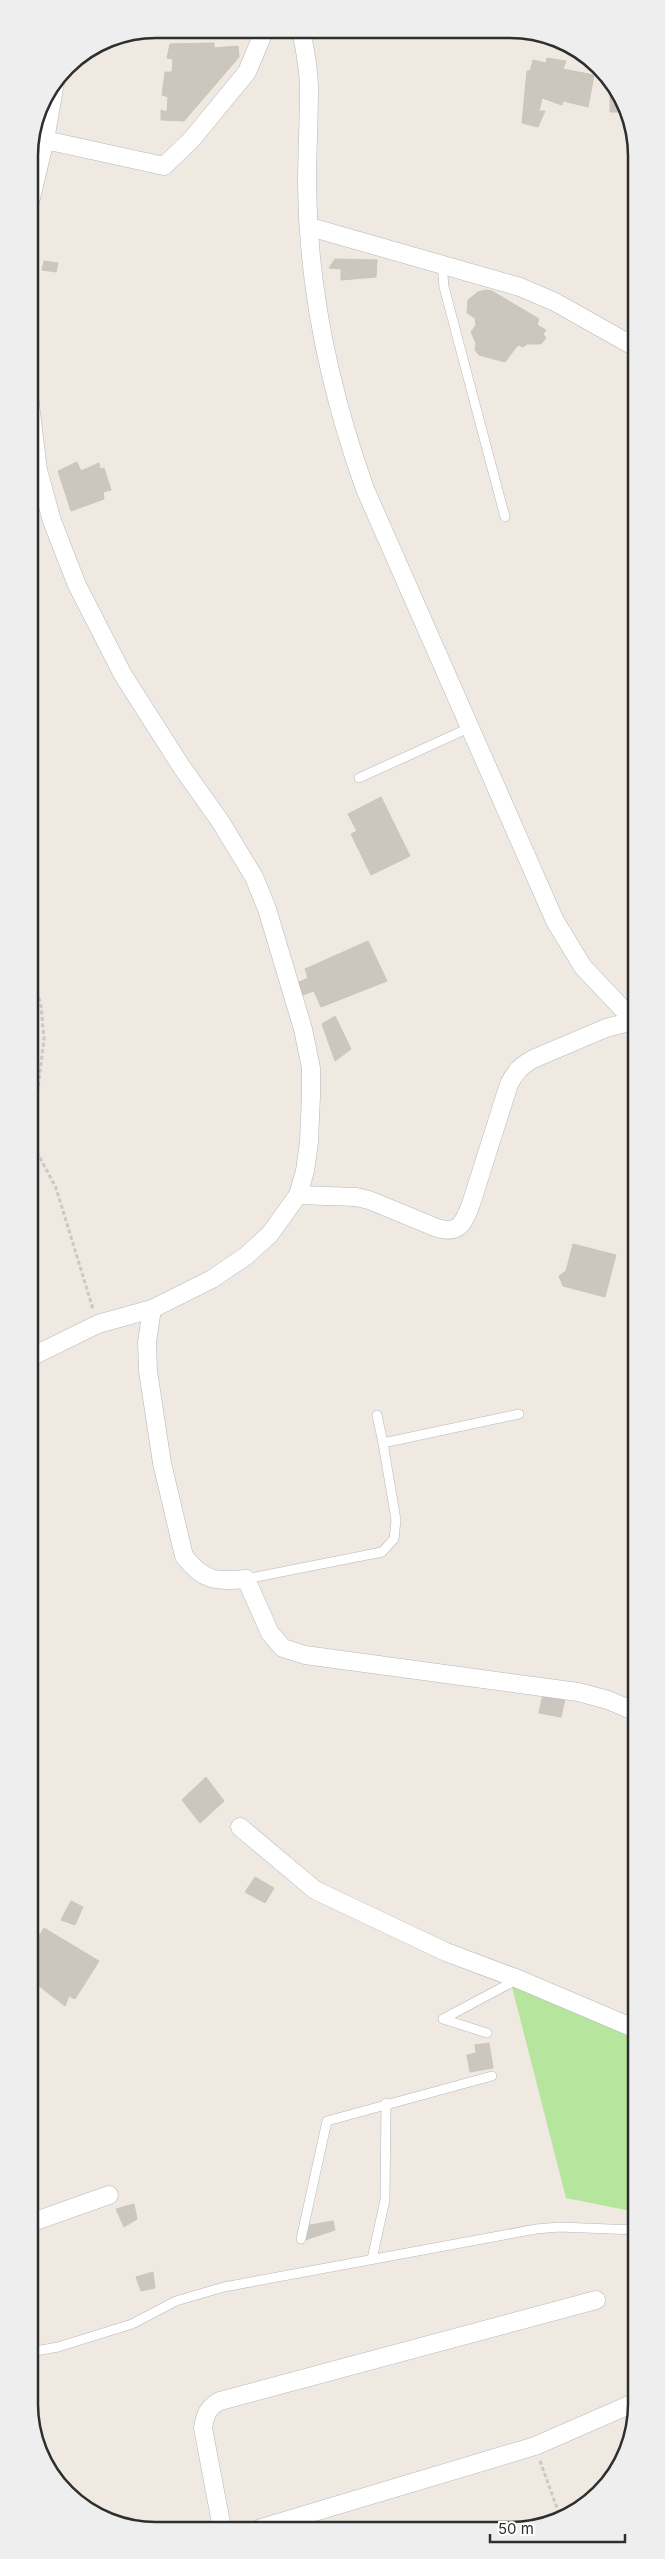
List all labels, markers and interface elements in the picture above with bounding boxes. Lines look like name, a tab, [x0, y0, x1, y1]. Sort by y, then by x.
scale bar	[490, 2512, 625, 2544]
text: 50 m	[498, 2519, 534, 2538]

